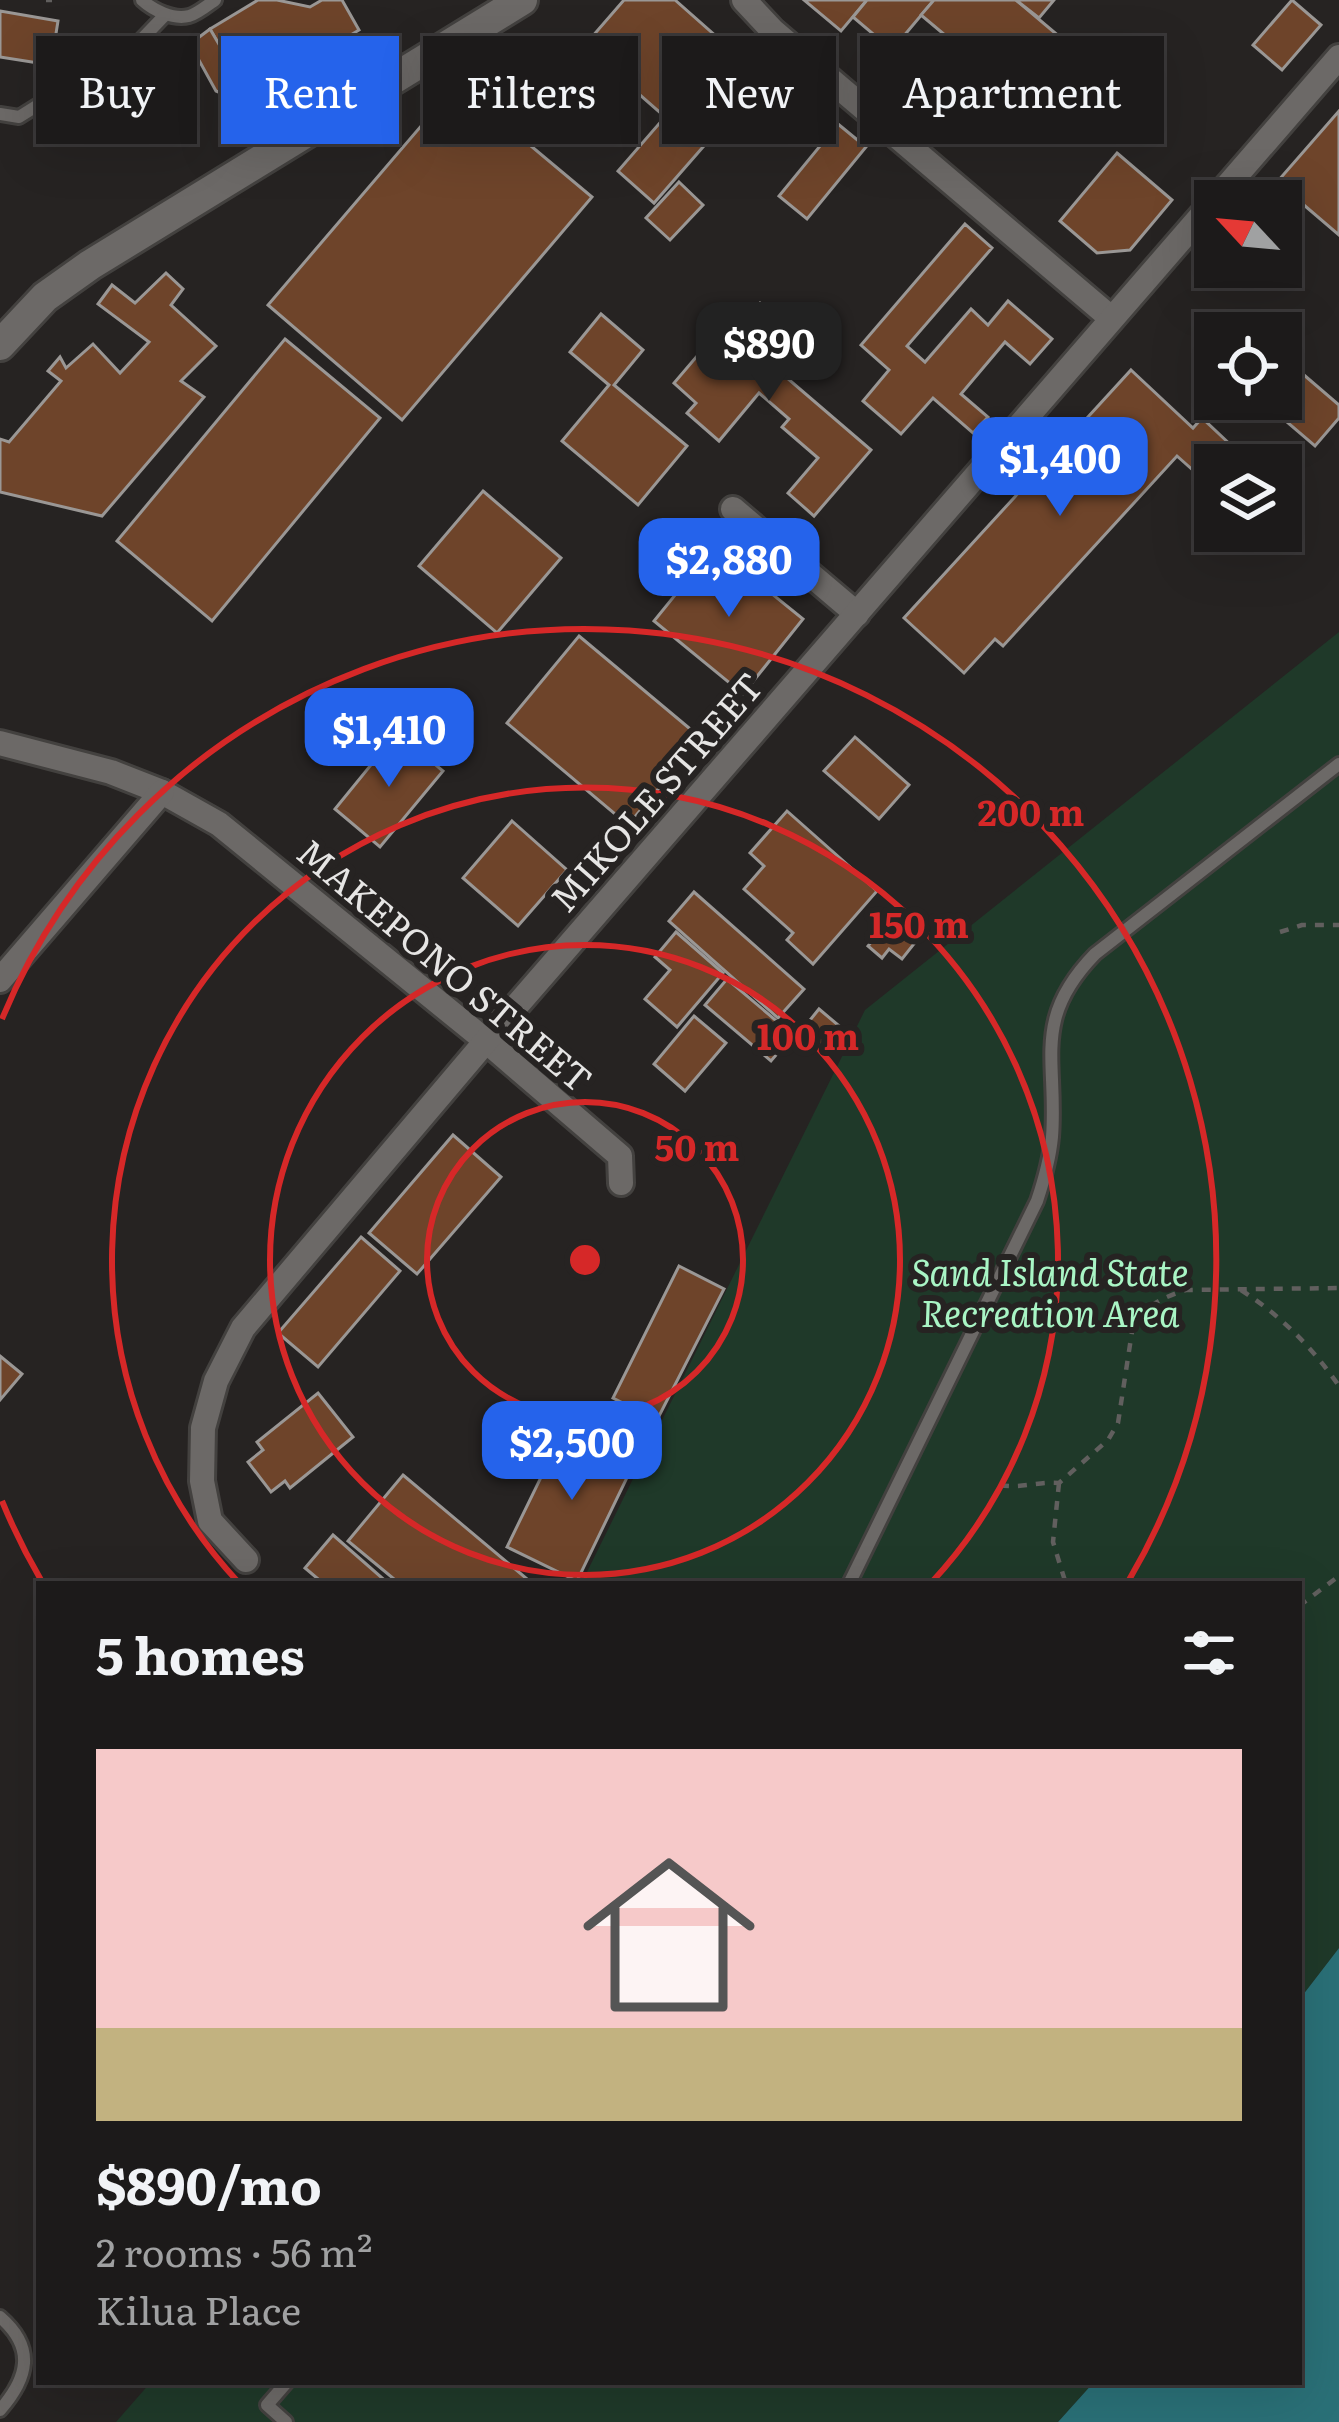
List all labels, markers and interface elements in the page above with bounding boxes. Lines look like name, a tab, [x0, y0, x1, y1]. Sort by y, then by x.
chip: Buy	[36, 36, 197, 144]
chip: Rent	[221, 36, 399, 144]
chip: Filters	[423, 36, 638, 144]
chip: New	[662, 36, 836, 144]
chip: Apartment	[860, 36, 1164, 144]
north arrow	[1194, 180, 1302, 288]
map controls	[1194, 180, 1302, 552]
pin: $890	[698, 302, 840, 404]
text: $890	[723, 312, 815, 370]
button: locate	[1194, 312, 1302, 420]
pin: $1,400	[962, 417, 1158, 519]
text: $1,400	[999, 427, 1121, 485]
button: layers	[1194, 444, 1302, 552]
pin: $2,880	[631, 518, 827, 620]
text: $2,880	[666, 528, 792, 586]
street label: MIKOLE STREET	[536, 660, 774, 922]
pin: $1,410	[291, 688, 487, 790]
text: $1,410	[332, 698, 446, 756]
text: 200 m	[978, 784, 1084, 837]
street label: MAKEPONO STREET	[287, 825, 605, 1103]
text: 150 m	[869, 896, 969, 949]
text: 100 m	[757, 1008, 859, 1061]
text: 50 m	[655, 1119, 740, 1172]
centre of rings	[564, 1239, 606, 1281]
park label: Sand Island State Recreation Area	[911, 1244, 1189, 1338]
pin: $2,500	[474, 1401, 670, 1503]
text: $2,500	[509, 1411, 635, 1469]
text: 5 homes	[96, 1615, 305, 1691]
icon: filters	[1176, 1620, 1242, 1686]
icon: home	[561, 1827, 777, 2043]
text: $890/mo	[96, 2145, 322, 2221]
text: 2 rooms · 56 m²	[96, 2221, 372, 2279]
text: Kilua Place	[96, 2279, 301, 2337]

